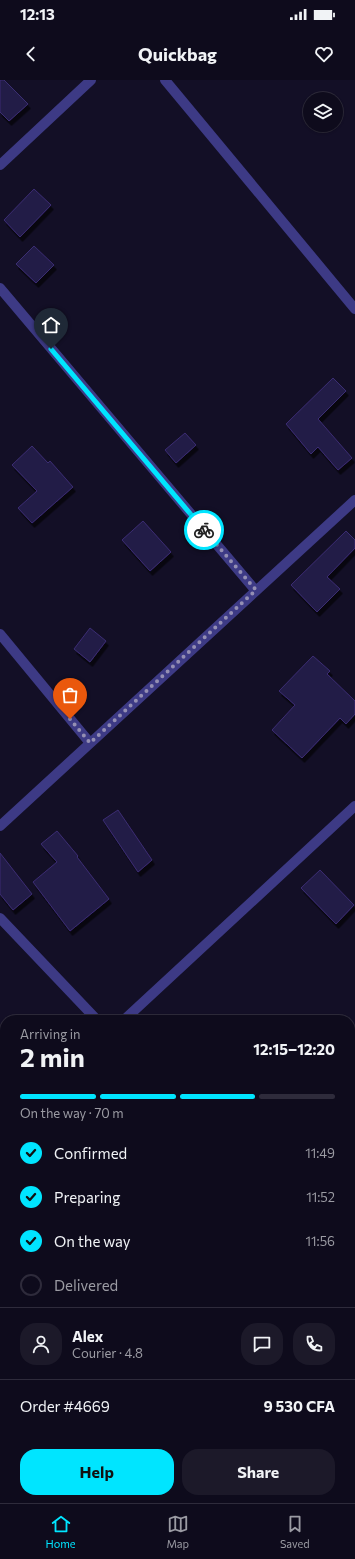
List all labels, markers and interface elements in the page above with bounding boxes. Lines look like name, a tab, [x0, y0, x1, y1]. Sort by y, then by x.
text: 12:13	[20, 5, 55, 23]
icon: back	[20, 43, 42, 65]
text: Quickbag	[138, 43, 217, 65]
icon: heart	[313, 43, 335, 65]
map controls	[303, 92, 343, 132]
button: layers	[303, 92, 343, 132]
pin	[34, 308, 68, 349]
icon: home	[40, 314, 62, 336]
courier	[184, 510, 224, 550]
icon: bike	[193, 519, 215, 541]
pin	[53, 678, 87, 719]
icon: bag	[59, 684, 81, 706]
text: Arriving in	[20, 1026, 80, 1042]
text: 12:15–12:20	[253, 1040, 335, 1058]
text: 2 min	[20, 1041, 85, 1072]
text: On the way · 70 m	[20, 1105, 124, 1121]
icon: check	[20, 1142, 42, 1164]
text: Confirmed	[54, 1144, 127, 1162]
text: 11:49	[305, 1145, 335, 1161]
icon: check	[20, 1186, 42, 1208]
text: Preparing	[54, 1188, 120, 1206]
text: 11:52	[306, 1189, 335, 1205]
icon: check	[20, 1230, 42, 1252]
text: On the way	[54, 1232, 131, 1250]
text: 11:56	[305, 1233, 335, 1249]
text: Delivered	[54, 1276, 118, 1294]
button: person	[20, 1323, 62, 1365]
button: chat	[241, 1323, 283, 1365]
button: phone	[293, 1323, 335, 1365]
text: Alex	[72, 1327, 103, 1345]
text: Courier · 4.8	[72, 1345, 143, 1361]
text: Order #4669	[20, 1397, 110, 1415]
text: 9 530 CFA	[263, 1397, 335, 1415]
button: Help	[20, 1449, 174, 1495]
button: Share	[182, 1449, 335, 1495]
tab: Home	[45, 1513, 76, 1550]
tab: Map	[166, 1513, 189, 1550]
tab: Saved	[280, 1513, 310, 1550]

